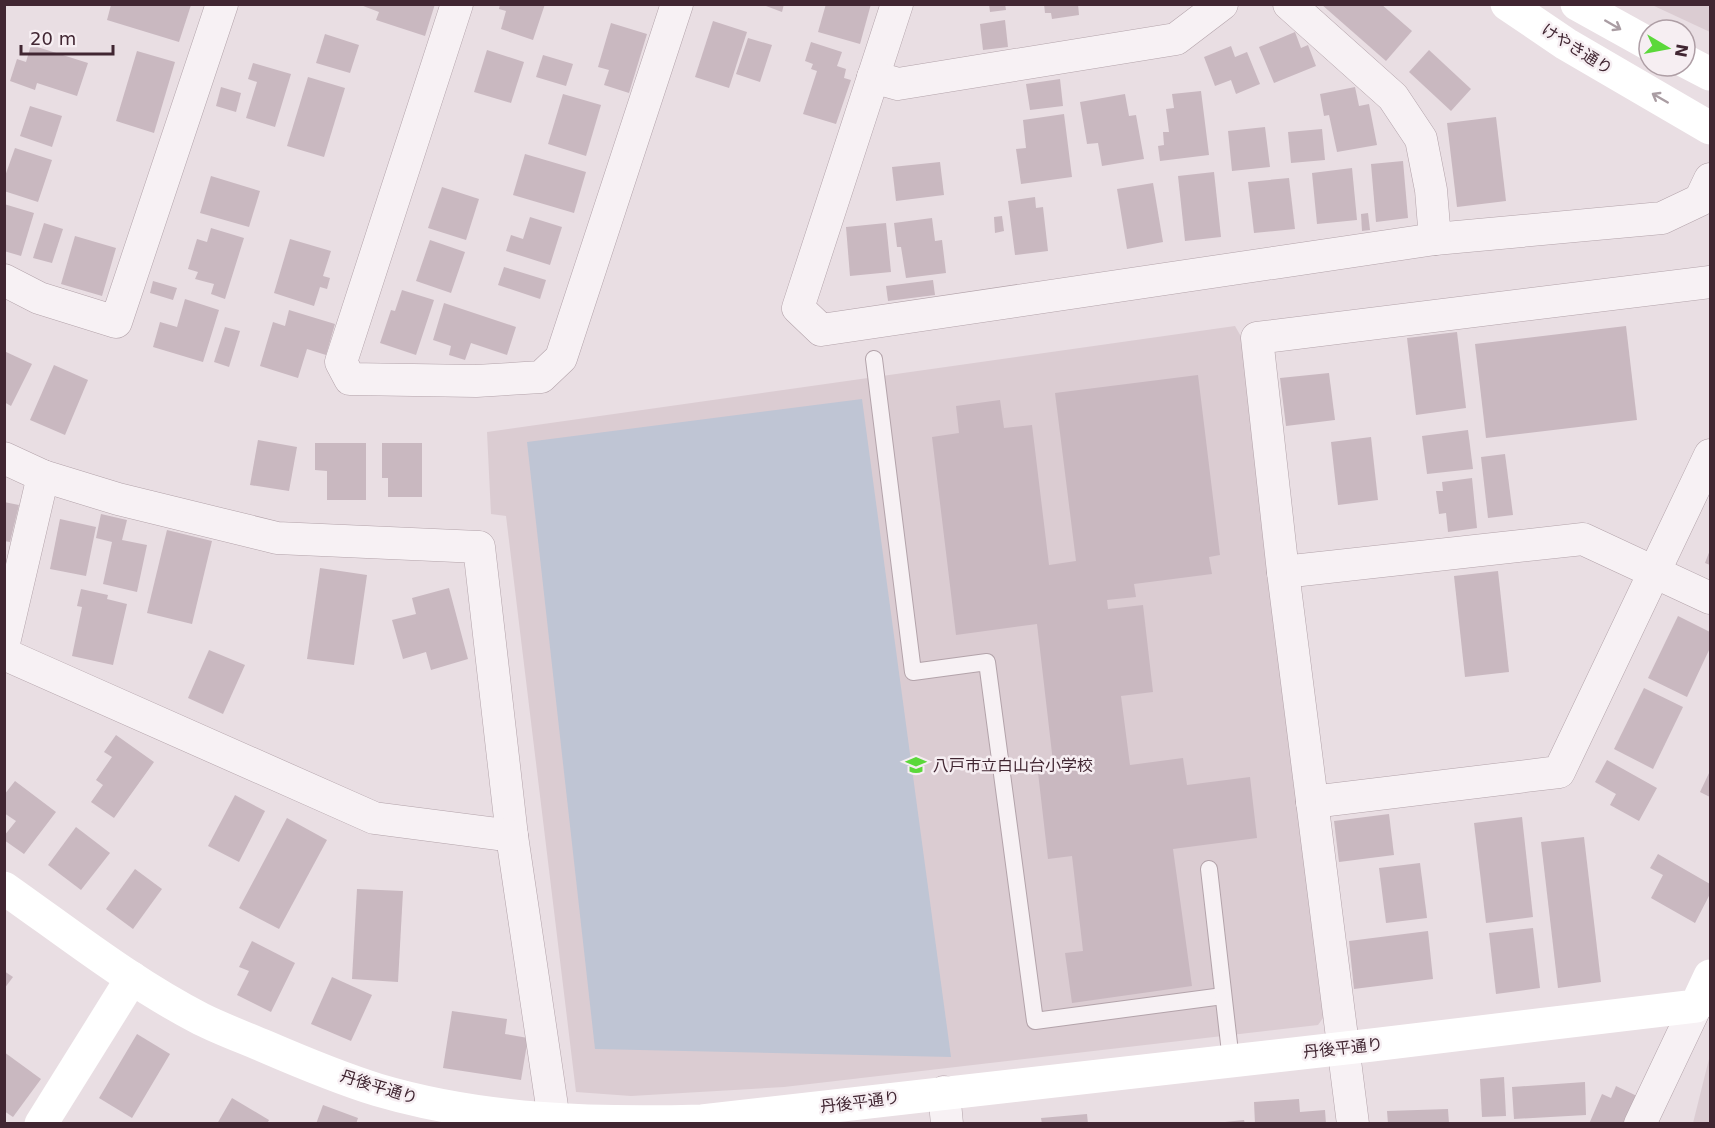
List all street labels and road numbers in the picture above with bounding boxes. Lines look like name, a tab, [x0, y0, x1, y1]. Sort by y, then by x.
street label: けやき通り	[1538, 20, 1616, 78]
street label: 丹後平通り	[1302, 1034, 1384, 1062]
street label: 丹後平通り	[338, 1066, 420, 1108]
street label: 丹後平通り	[819, 1088, 901, 1116]

